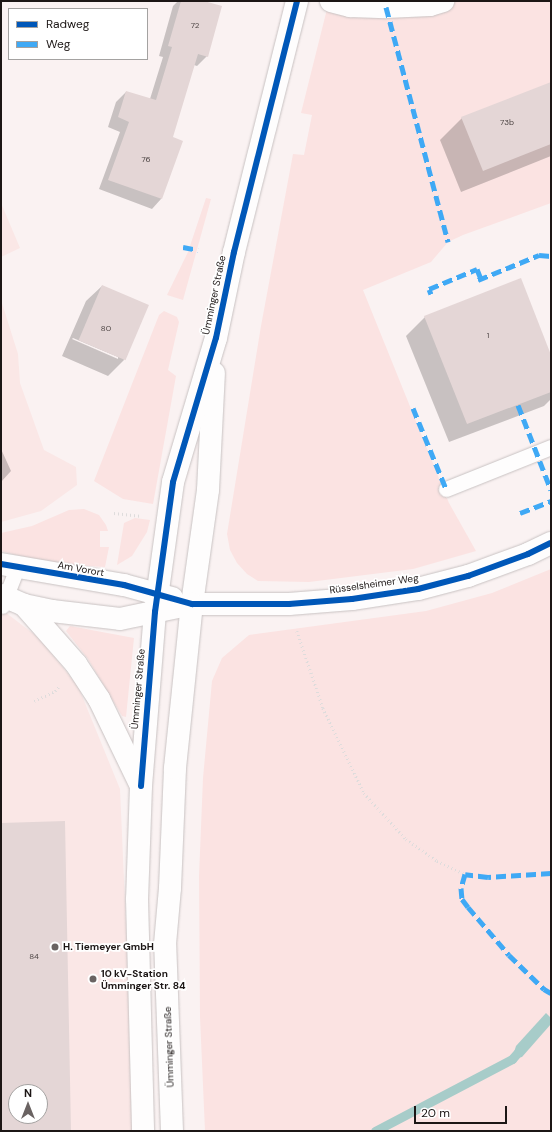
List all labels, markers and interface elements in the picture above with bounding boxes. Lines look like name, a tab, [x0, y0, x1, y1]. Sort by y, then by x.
legend	[8, 8, 148, 60]
text: Radweg	[46, 16, 89, 32]
house number: 72	[191, 21, 199, 31]
text: Weg	[46, 36, 70, 52]
house number: 73b	[500, 118, 514, 128]
house number: 76	[141, 155, 151, 165]
street label: Ümminger Straße	[200, 254, 228, 336]
house number: 80	[101, 324, 111, 334]
house number: 1	[487, 331, 489, 341]
street label: Am Vorort	[57, 559, 105, 579]
street label: Rüsselsheimer Weg	[329, 572, 419, 596]
street label: Ümminger Straße	[128, 648, 148, 730]
place label: H. Tiemeyer GmbH	[63, 941, 154, 953]
marker: H. Tiemeyer GmbH	[50, 942, 60, 952]
house number: 84	[29, 952, 39, 962]
place label: 10 kV-Station Ümminger Str. 84	[101, 967, 186, 990]
marker: 10 kV-Station Ümminger Str. 84	[88, 974, 98, 984]
street label: Ümminger Straße	[162, 1006, 176, 1088]
north arrow	[8, 1084, 48, 1124]
text: N	[24, 1086, 32, 1100]
scale bar	[416, 1098, 509, 1124]
text: 20 m	[421, 1105, 450, 1121]

